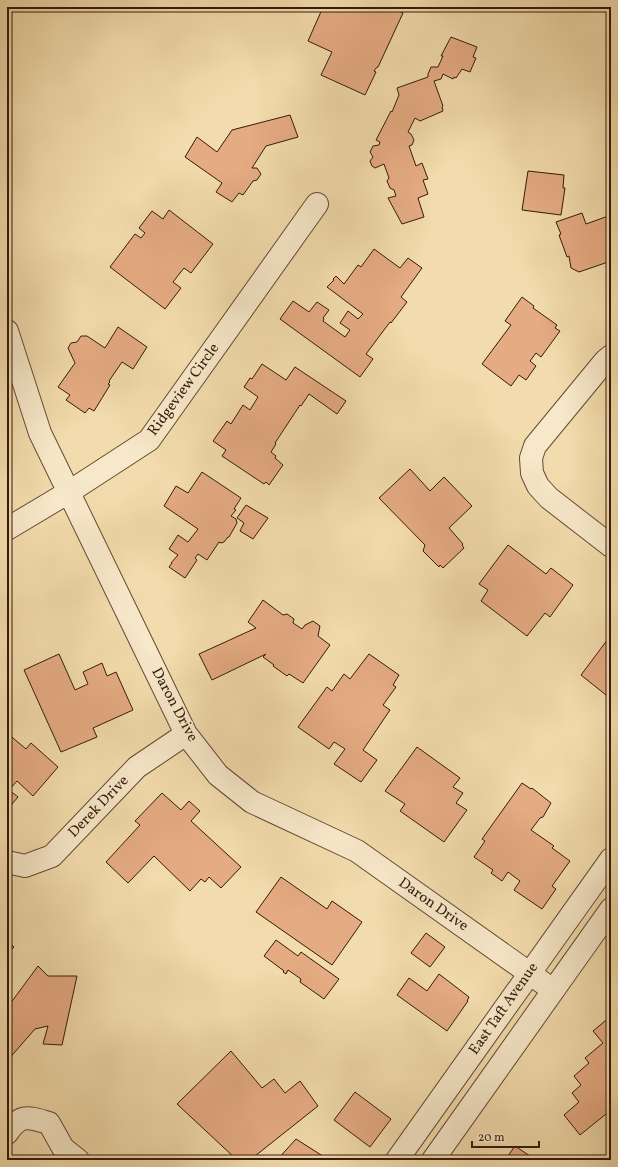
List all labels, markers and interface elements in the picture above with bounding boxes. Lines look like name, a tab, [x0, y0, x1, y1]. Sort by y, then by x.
street label: Ridgeview Circle	[143, 339, 225, 441]
street label: Daron Drive	[146, 664, 202, 746]
street label: Derek Drive	[64, 771, 134, 843]
street label: Daron Drive	[394, 873, 472, 937]
street label: East Taft Avenue	[464, 959, 544, 1059]
scale bar	[472, 1123, 539, 1149]
text: 20 m	[478, 1130, 505, 1146]

